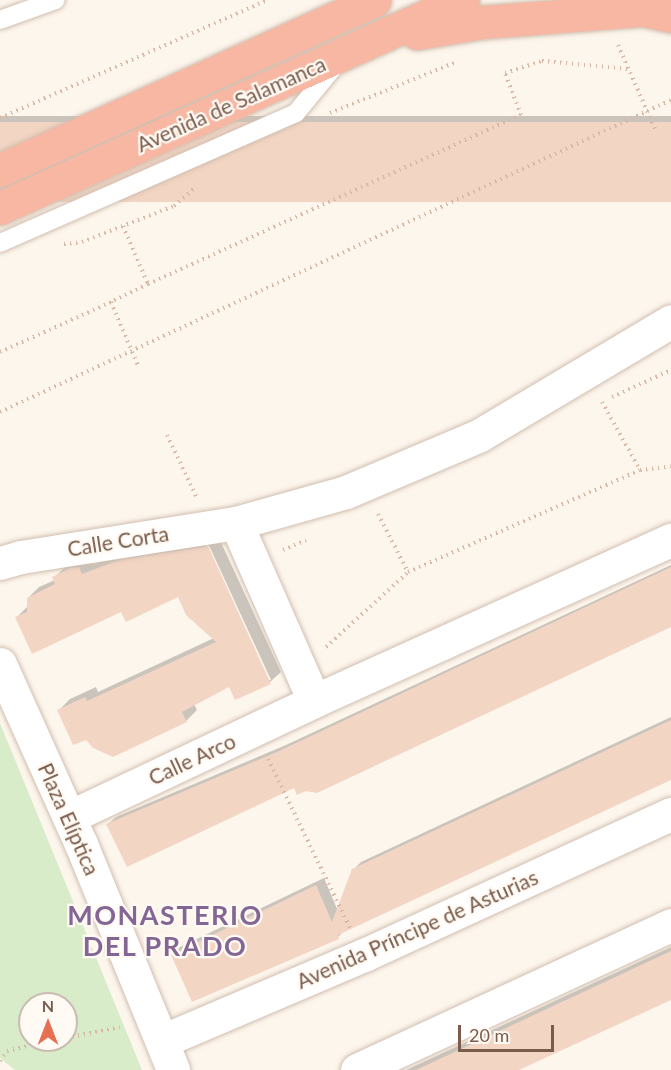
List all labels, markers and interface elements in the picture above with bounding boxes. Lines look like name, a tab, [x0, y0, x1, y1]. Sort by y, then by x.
street label: Avenida de Salamanca	[132, 51, 330, 157]
street label: Calle Corta	[66, 521, 170, 561]
street label: Calle Arco	[144, 728, 240, 790]
street label: Plaza Elíptica	[33, 759, 105, 879]
street label: Avenida Príncipe de Asturias	[292, 864, 542, 994]
district label: MONASTERIO DEL PRADO	[67, 898, 263, 961]
north arrow	[18, 992, 78, 1052]
text: N	[42, 996, 54, 1015]
scale bar	[461, 1013, 557, 1051]
text: 20 m	[469, 1024, 509, 1046]

